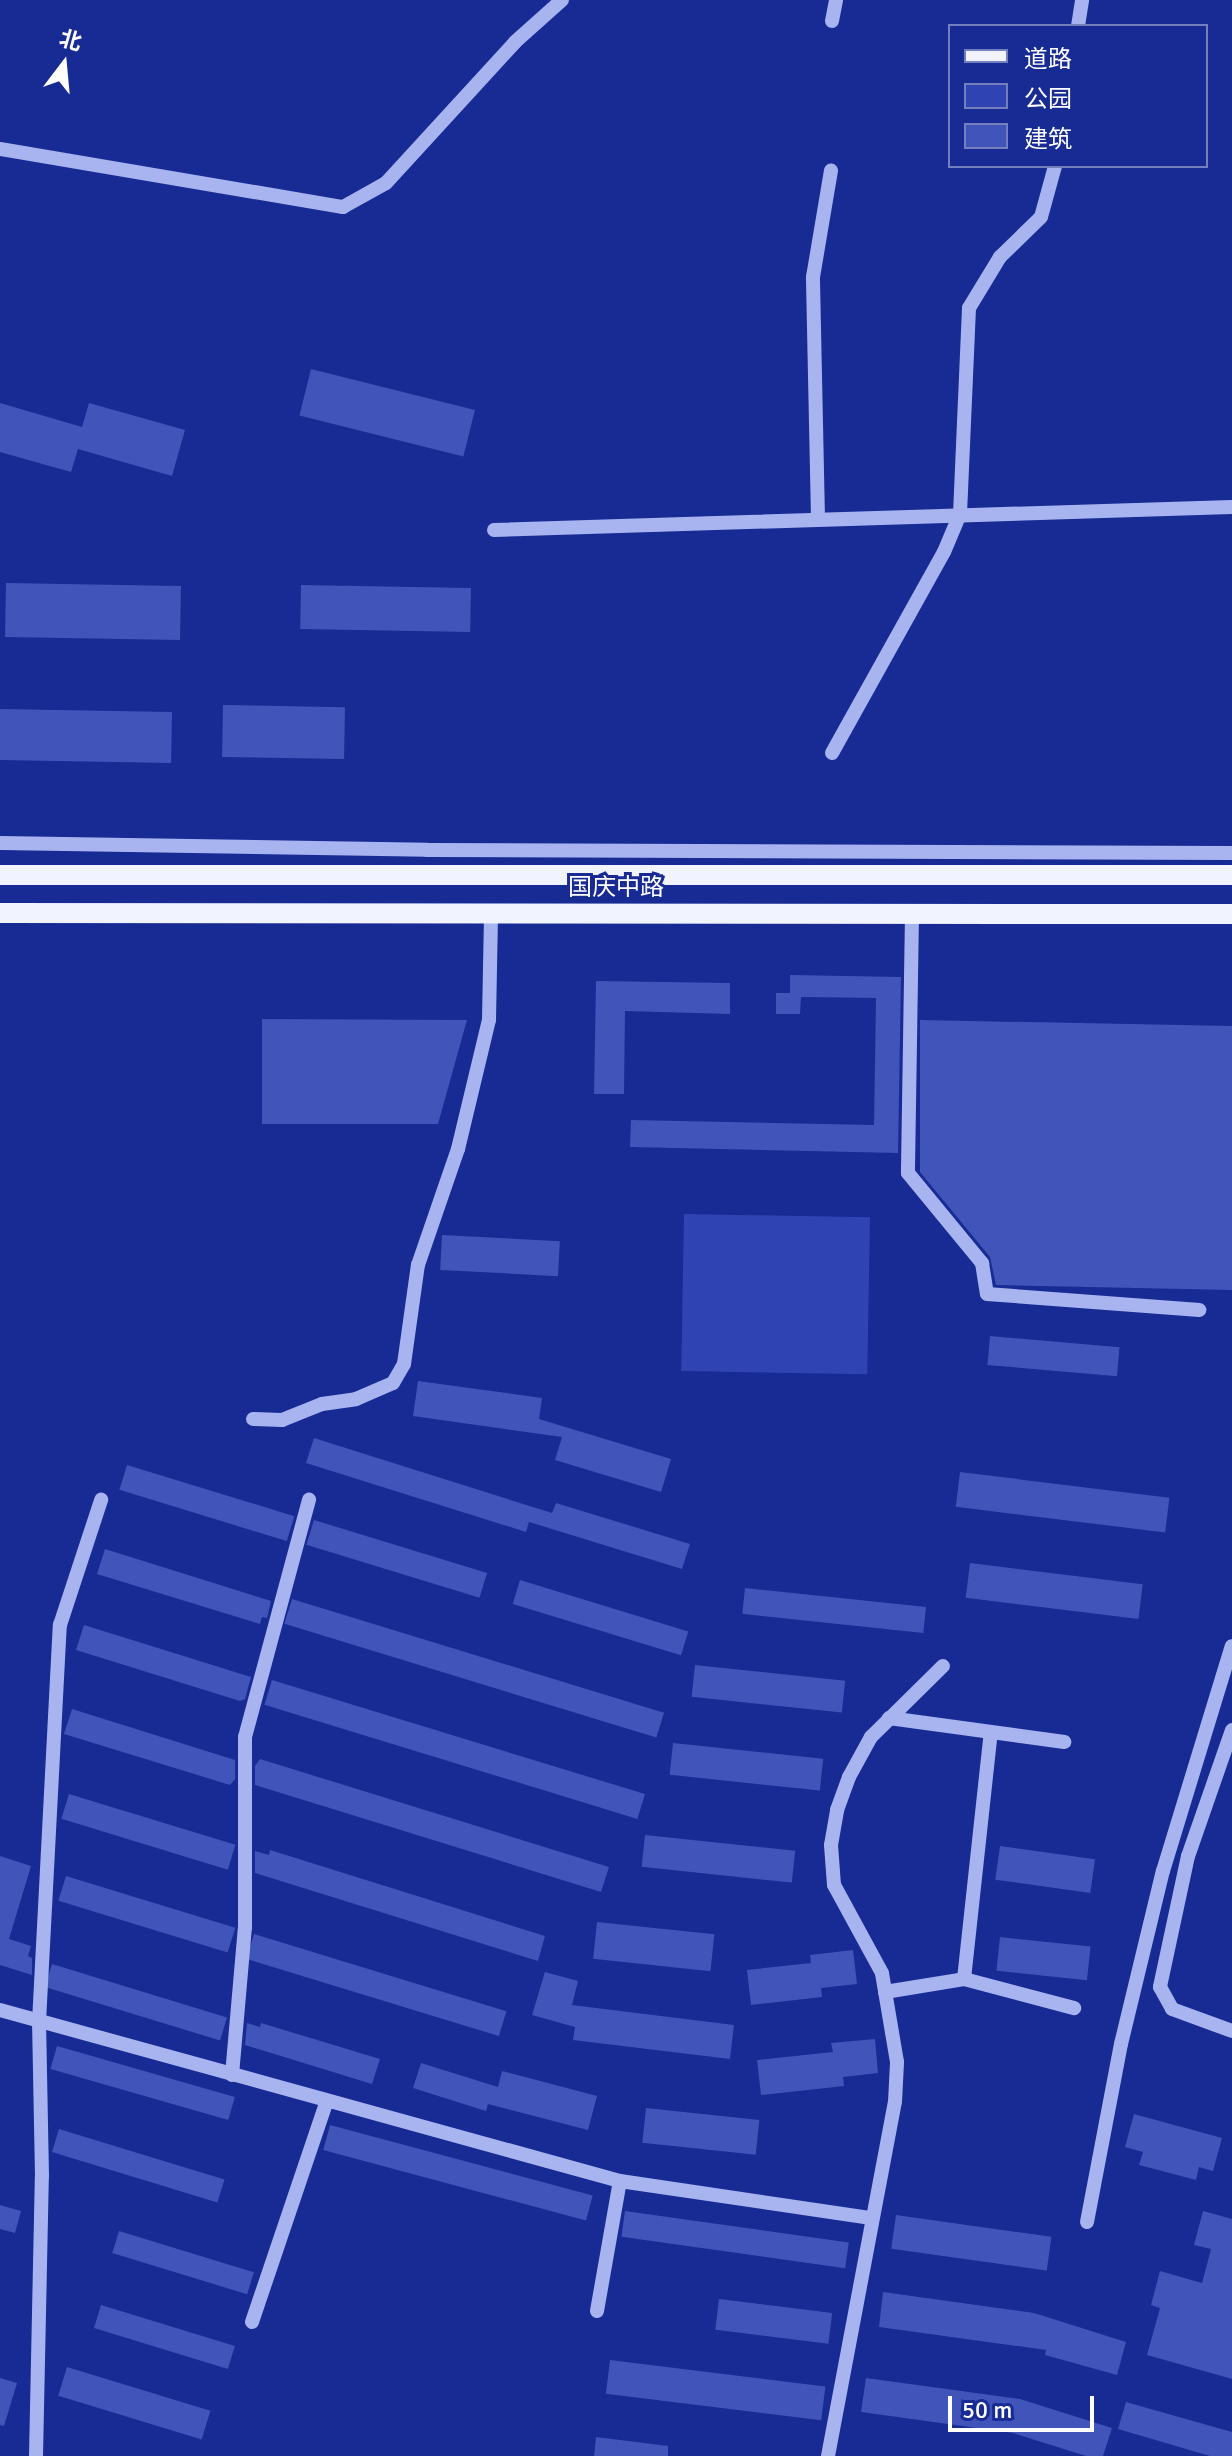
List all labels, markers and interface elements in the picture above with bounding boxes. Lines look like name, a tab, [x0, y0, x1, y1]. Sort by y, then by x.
north arrow	[24, 24, 104, 104]
text: 北	[56, 24, 85, 56]
legend	[948, 24, 1208, 168]
text: 道路	[1024, 44, 1072, 74]
text: 公园	[1024, 84, 1072, 114]
text: 建筑	[1024, 124, 1072, 154]
street label: 国庆中路	[568, 874, 664, 902]
scale bar	[952, 2380, 1098, 2430]
text: 50 m	[962, 2395, 1012, 2425]

